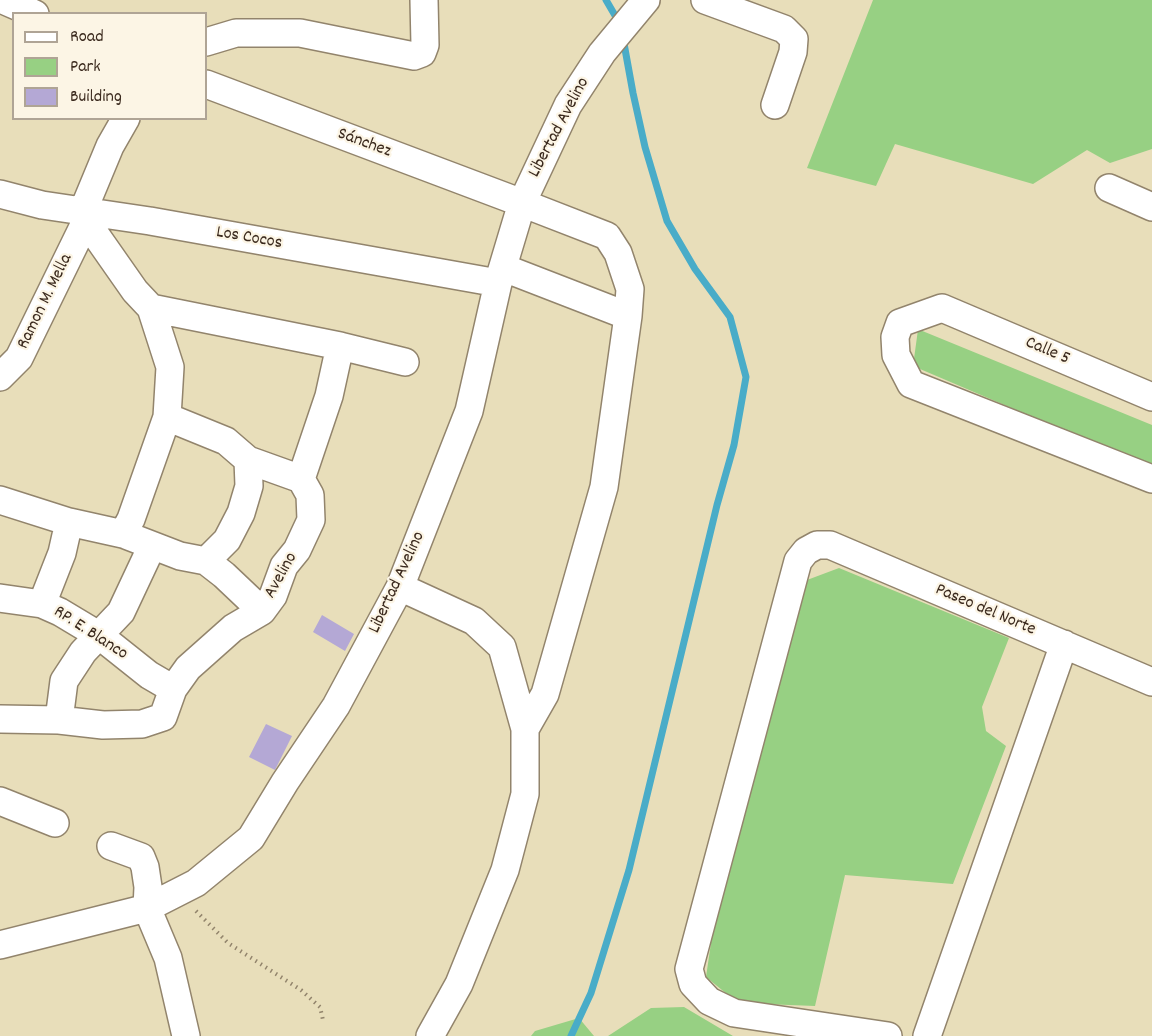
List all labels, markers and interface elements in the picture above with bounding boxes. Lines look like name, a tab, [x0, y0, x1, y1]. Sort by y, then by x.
legend	[12, 12, 207, 120]
text: Road	[70, 25, 104, 50]
text: Park	[70, 55, 101, 80]
street label: Libertad Avelino	[525, 74, 595, 182]
text: Building	[70, 85, 122, 110]
street label: Sánchez	[334, 124, 394, 164]
street label: Los Cocos	[214, 223, 284, 255]
street label: Ramon M. Mella	[14, 251, 78, 353]
street label: Calle 5	[1021, 333, 1073, 371]
street label: Libertad Avelino	[365, 529, 431, 637]
street label: Avelino	[261, 549, 303, 603]
street label: Paseo del Norte	[931, 580, 1039, 642]
street label: RP. E. Blanco	[49, 602, 131, 666]

